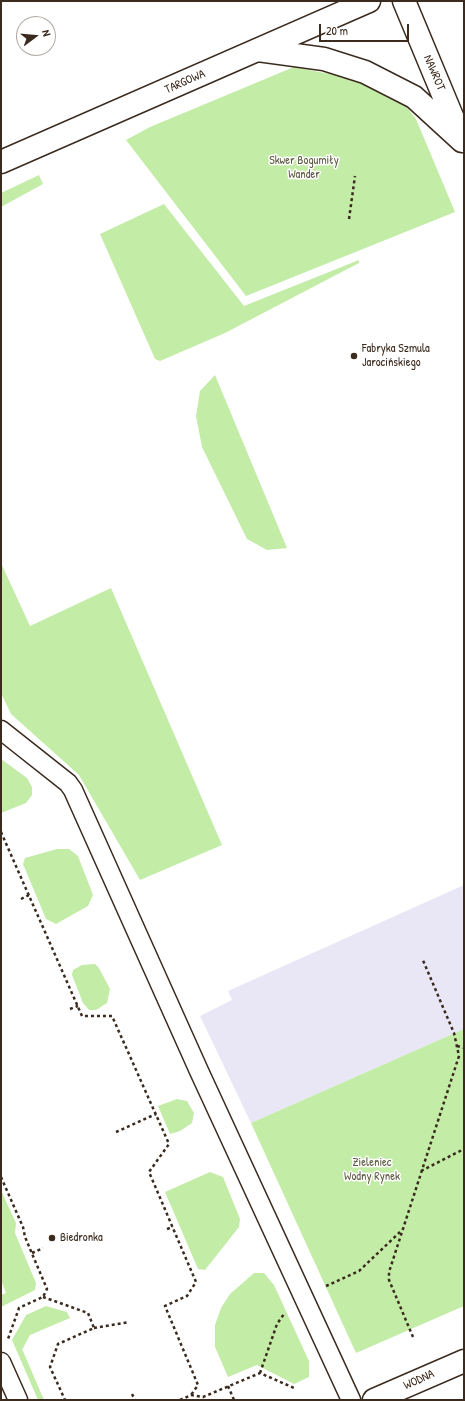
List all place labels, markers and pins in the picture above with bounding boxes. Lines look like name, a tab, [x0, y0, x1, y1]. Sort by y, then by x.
place label: Fabryka Szmula Jarocińskiego	[362, 342, 430, 370]
marker: Fabryka Szmula Jarocińskiego	[349, 351, 359, 361]
place label: Biedronka	[60, 1231, 103, 1245]
marker: Biedronka	[47, 1233, 57, 1243]

